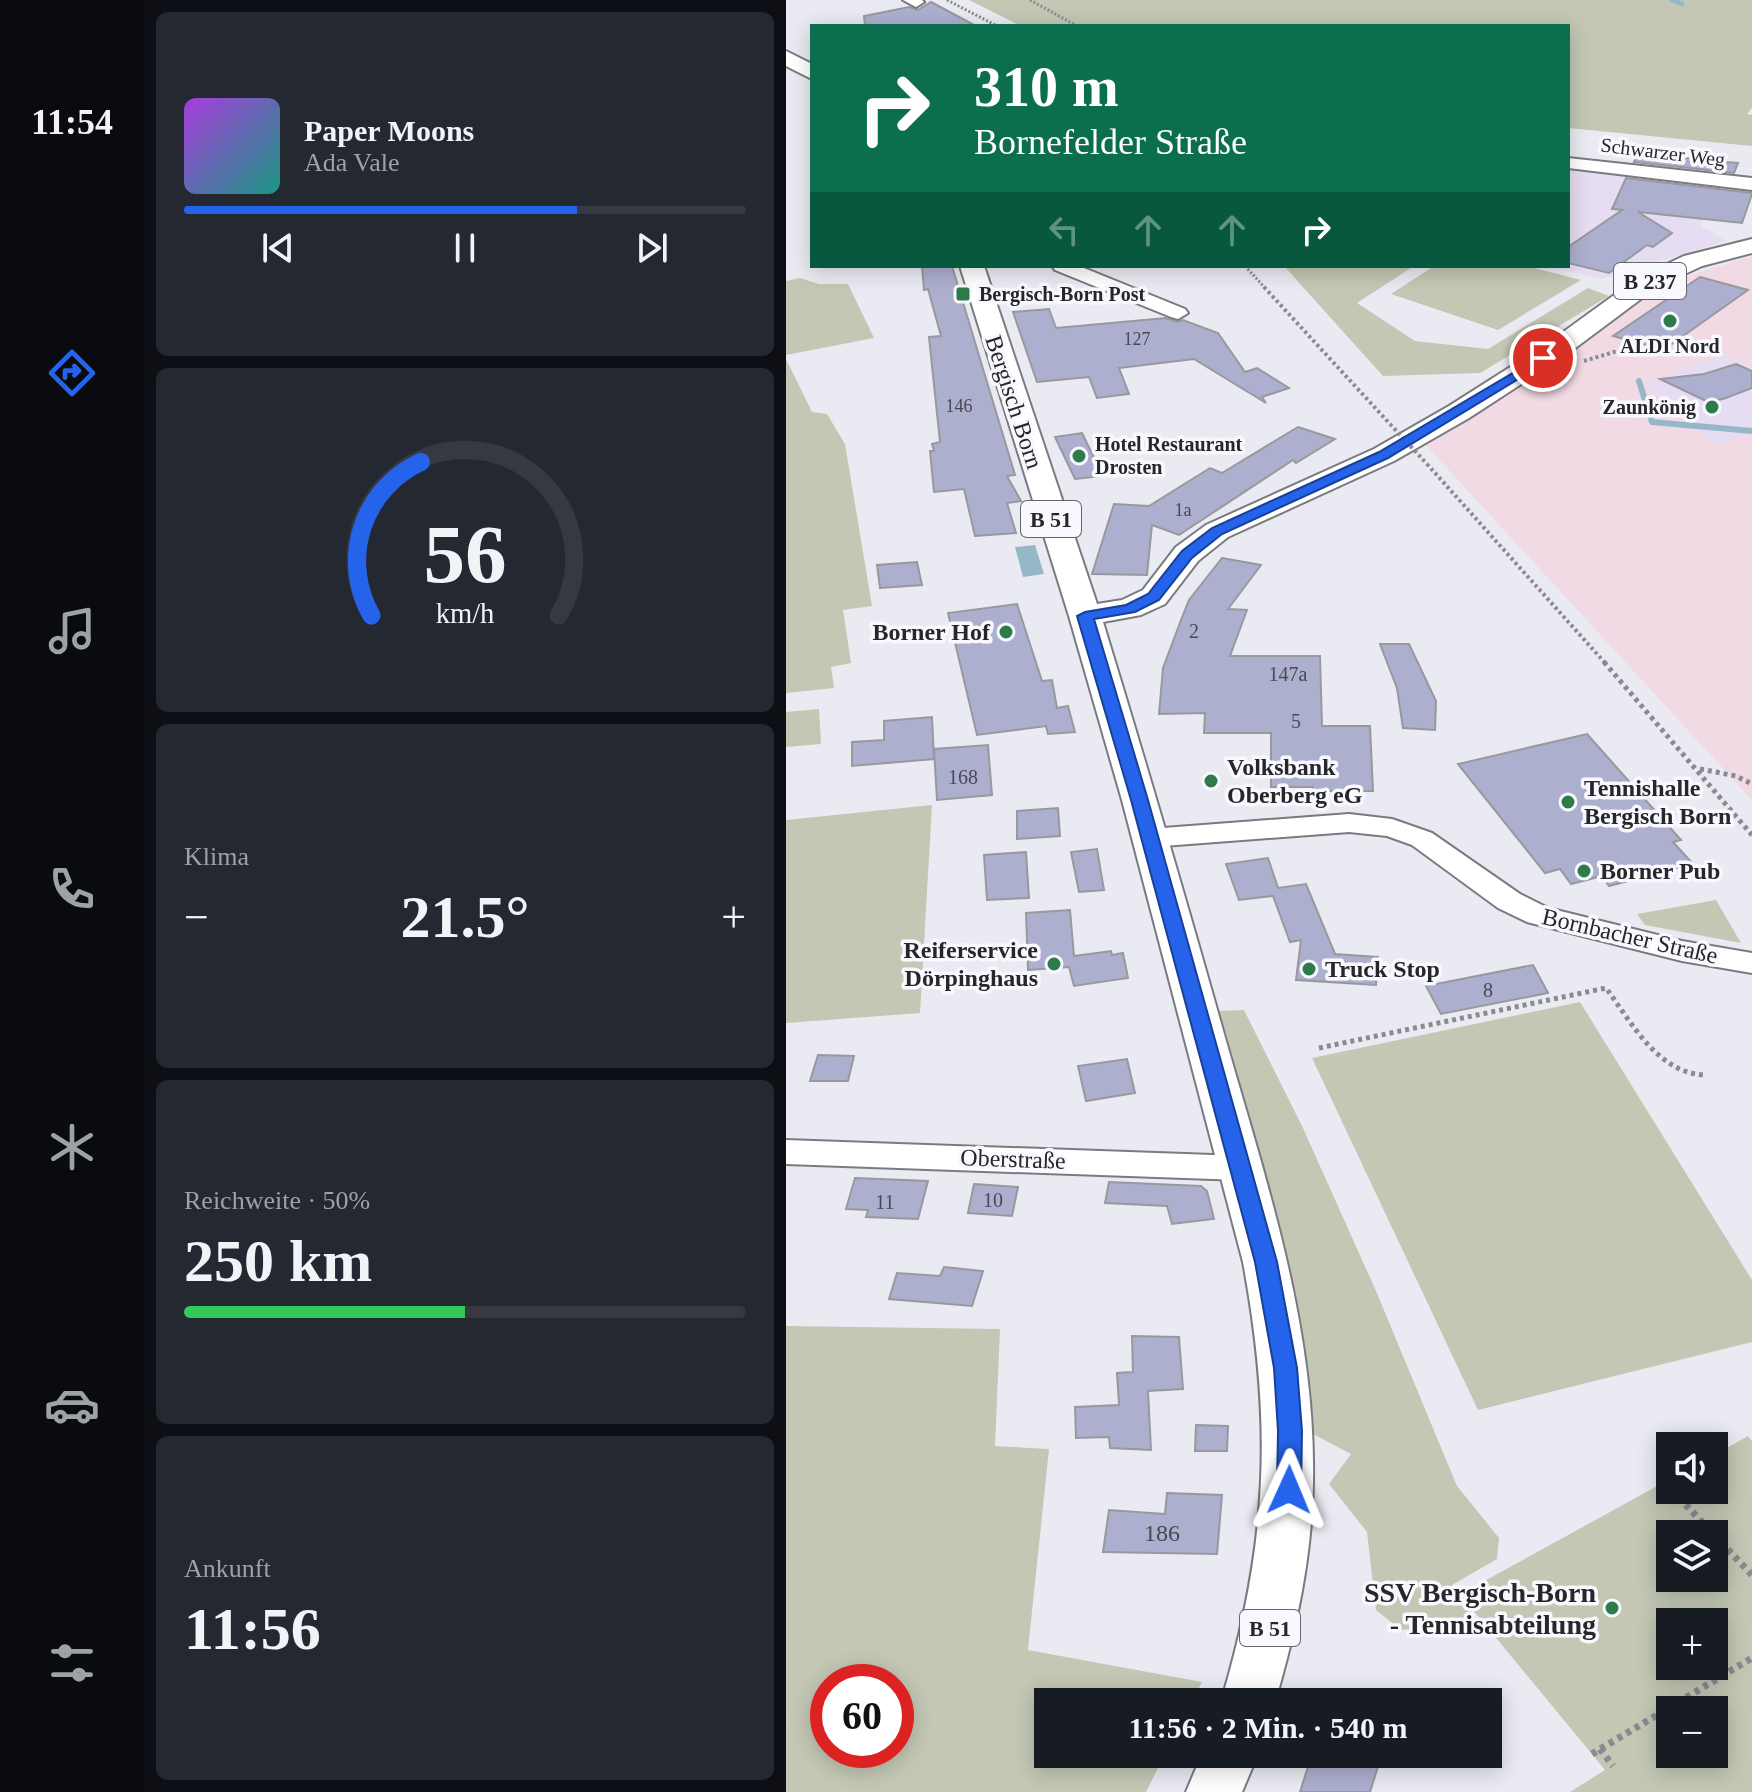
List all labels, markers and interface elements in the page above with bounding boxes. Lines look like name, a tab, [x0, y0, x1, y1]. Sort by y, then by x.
icon: right	[842, 56, 946, 160]
text: 310 m	[974, 56, 1119, 118]
text: 11:54	[31, 102, 113, 142]
text: Paper Moons	[304, 114, 474, 147]
text: Bornefelder Straße	[974, 122, 1247, 162]
street label: Schwarzer Weg	[1599, 133, 1726, 172]
text: Ada Vale	[304, 148, 400, 177]
icon: left	[1042, 208, 1086, 252]
icon: ahead	[1126, 208, 1170, 252]
icon: ahead	[1210, 208, 1254, 252]
icon: right	[1294, 208, 1338, 252]
icon: previous	[256, 226, 300, 270]
icon: pause	[443, 226, 487, 270]
icon: next	[630, 226, 674, 270]
road number: B 237	[1614, 263, 1686, 299]
place label: Bergisch-Born Post	[979, 283, 1145, 306]
marker: Bergisch-Born Post	[954, 285, 972, 303]
marker: ALDI Nord	[1661, 312, 1679, 330]
pin	[1509, 324, 1577, 392]
house number: 127	[1124, 329, 1151, 349]
street label: Bergisch Born	[980, 332, 1048, 472]
place label: ALDI Nord	[1620, 335, 1720, 357]
icon: arrive	[1521, 336, 1565, 380]
icon: directions	[44, 345, 100, 401]
house number: 146	[946, 396, 973, 416]
place label: Zaunkönig	[1603, 396, 1696, 419]
marker: Zaunkönig	[1703, 398, 1721, 416]
place label: Hotel Restaurant Drosten	[1095, 433, 1243, 478]
marker: Hotel Restaurant Drosten	[1070, 447, 1088, 465]
house number: 1a	[1175, 500, 1192, 520]
road number: B 51	[1021, 501, 1081, 537]
text: 56	[423, 508, 507, 600]
text: km/h	[436, 598, 494, 629]
icon: music	[44, 603, 100, 659]
place label: Borner Hof	[872, 619, 991, 645]
house number: 2	[1189, 620, 1199, 642]
marker: Borner Hof	[997, 623, 1015, 641]
house number: 147a	[1269, 663, 1308, 685]
house number: 5	[1291, 710, 1301, 732]
place label: Volksbank Oberberg eG	[1227, 754, 1363, 808]
house number: 168	[948, 766, 978, 788]
marker: Volksbank Oberberg eG	[1202, 772, 1220, 790]
place label: Tennishalle Bergisch Born	[1584, 775, 1731, 829]
marker: Tennishalle Bergisch Born	[1559, 793, 1577, 811]
text: Klima	[184, 842, 249, 871]
place label: Borner Pub	[1600, 858, 1720, 884]
icon: phone	[44, 861, 100, 917]
marker: Borner Pub	[1575, 862, 1593, 880]
text: 21.5°	[401, 884, 530, 950]
text: −	[184, 893, 209, 942]
text: +	[721, 893, 746, 942]
street label: Bornbacher Straße	[1540, 903, 1720, 969]
place label: Reiferservice Dörpinghaus	[903, 937, 1038, 991]
marker: Reiferservice Dörpinghaus	[1045, 955, 1063, 973]
place label: Truck Stop	[1325, 956, 1440, 982]
marker: Truck Stop	[1300, 960, 1318, 978]
house number: 8	[1483, 979, 1493, 1001]
icon: climate	[44, 1119, 100, 1175]
street label: Oberstraße	[960, 1144, 1066, 1174]
text: Reichweite · 50%	[184, 1186, 370, 1215]
house number: 10	[983, 1189, 1003, 1211]
house number: 11	[875, 1191, 895, 1213]
text: 250 km	[184, 1228, 372, 1294]
icon: car	[44, 1377, 100, 1433]
map controls	[1656, 1432, 1728, 1768]
button: sound	[1656, 1432, 1728, 1504]
position arrow	[1247, 1448, 1331, 1532]
house number: 186	[1144, 1520, 1180, 1546]
button: layers	[1656, 1520, 1728, 1592]
text: Ankunft	[184, 1554, 271, 1583]
place label: SSV Bergisch-Born - Tennisabteilung	[1364, 1577, 1596, 1640]
text: 11:56	[184, 1596, 321, 1662]
marker: SSV Bergisch-Born - Tennisabteilung	[1603, 1599, 1621, 1617]
button: +	[1656, 1608, 1728, 1680]
road number: B 51	[1240, 1610, 1300, 1646]
icon: filters	[44, 1635, 100, 1691]
speed limit sign: 60	[810, 1664, 914, 1768]
button: −	[1656, 1696, 1728, 1768]
text: 11:56 · 2 Min. · 540 m	[1128, 1711, 1408, 1744]

